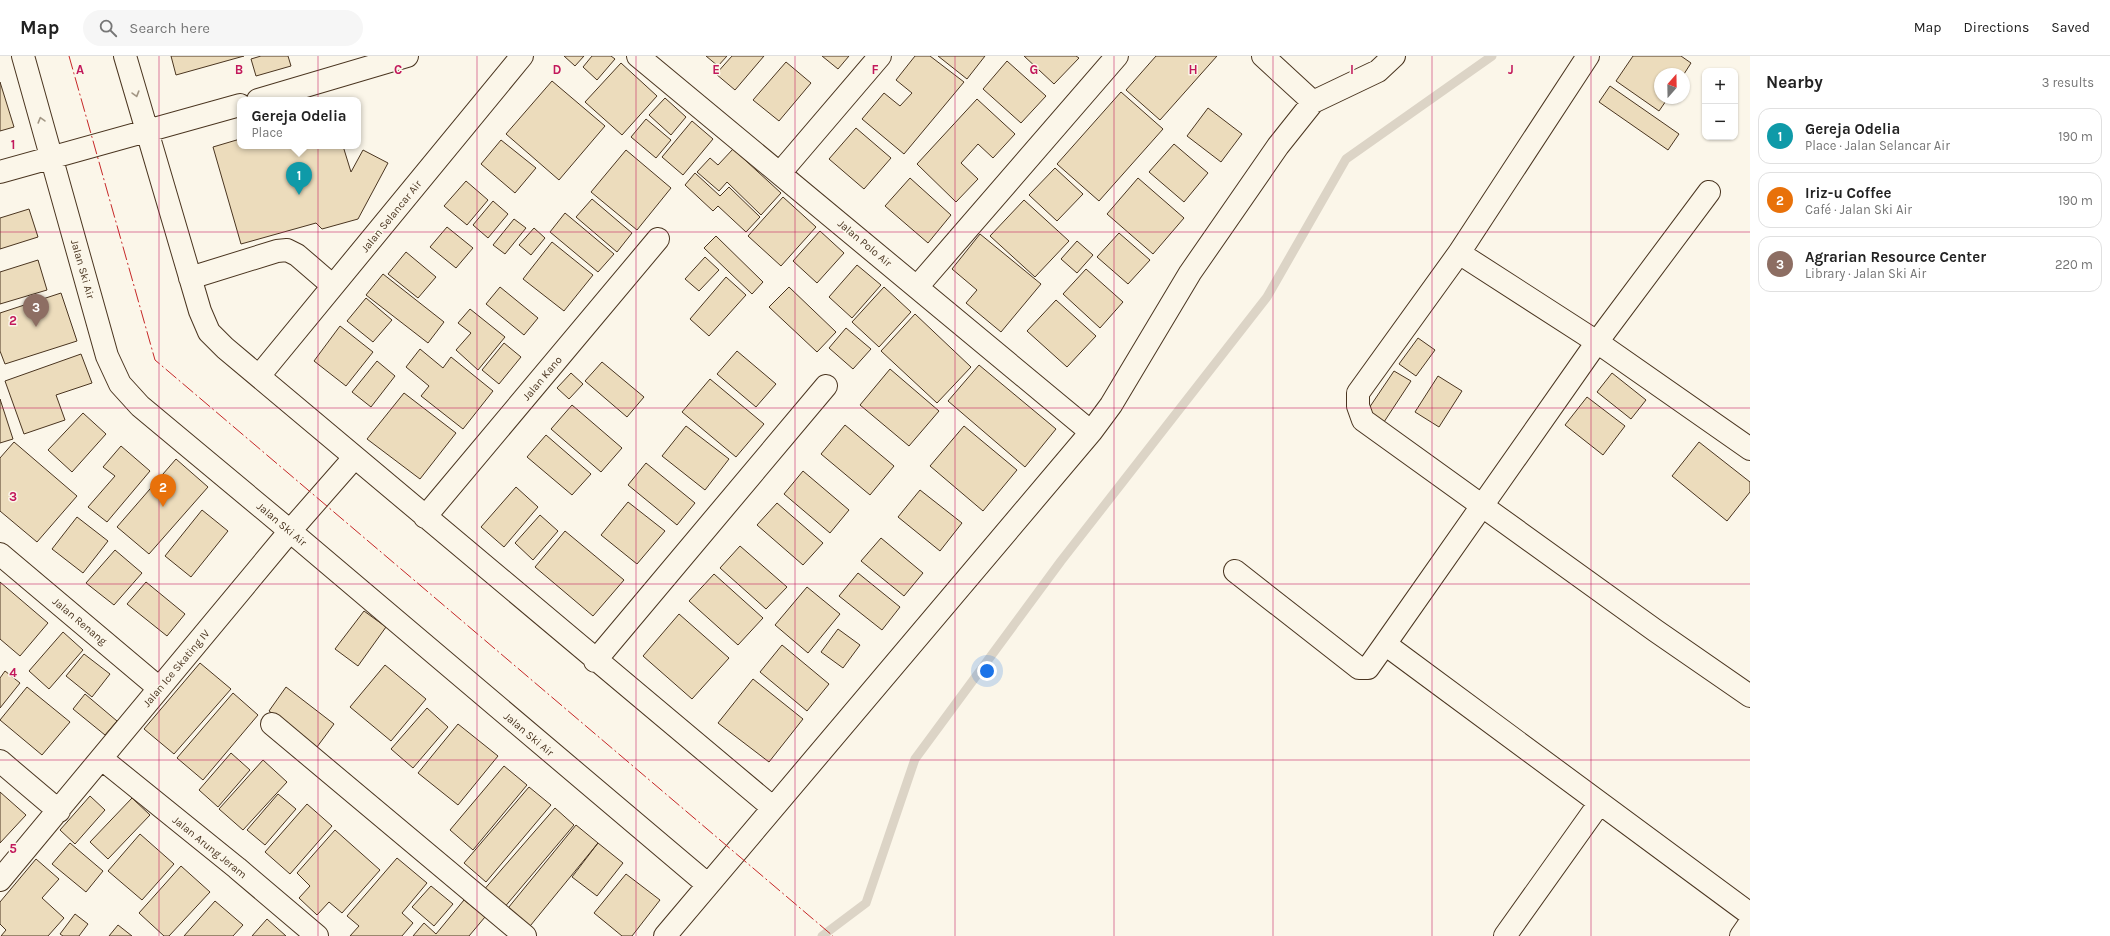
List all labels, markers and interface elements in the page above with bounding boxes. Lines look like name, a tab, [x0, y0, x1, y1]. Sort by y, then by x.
search box	[83, 10, 363, 46]
text: Map	[20, 17, 59, 39]
icon: search	[97, 17, 119, 39]
text: Search here	[129, 19, 210, 37]
text: Map	[1914, 19, 1942, 36]
text: Directions	[1964, 19, 2029, 36]
text: Saved	[2051, 19, 2090, 36]
text: A	[76, 62, 84, 77]
text: B	[235, 62, 243, 77]
text: C	[394, 62, 402, 77]
text: D	[553, 62, 562, 77]
text: E	[712, 62, 720, 77]
text: F	[871, 62, 879, 77]
text: G	[1030, 62, 1038, 77]
text: H	[1188, 62, 1198, 77]
text: I	[1350, 62, 1354, 77]
text: J	[1508, 62, 1514, 77]
north arrow	[1654, 68, 1690, 104]
map controls	[1702, 68, 1738, 140]
button: +	[1702, 68, 1738, 104]
text: Nearby	[1766, 72, 1823, 92]
text: 3 results	[2042, 75, 2094, 90]
one-way arrow	[131, 90, 140, 97]
popup	[237, 97, 361, 149]
button: −	[1702, 104, 1738, 140]
text: Gereja Odelia	[251, 107, 347, 125]
one-way arrow	[37, 117, 46, 124]
text: Gereja Odelia	[1805, 120, 1900, 138]
text: Place	[251, 125, 283, 140]
text: 1	[1778, 129, 1782, 144]
text: 190 m	[2058, 129, 2093, 144]
text: 1	[11, 137, 15, 152]
text: Place · Jalan Selancar Air	[1805, 138, 1950, 153]
pin: 1	[286, 162, 312, 195]
street label: Jalan Selancar Air	[358, 178, 424, 255]
text: Iriz-u Coffee	[1805, 184, 1892, 202]
text: 2	[1776, 193, 1784, 208]
text: 190 m	[2058, 193, 2093, 208]
text: Café · Jalan Ski Air	[1805, 202, 1912, 217]
street label: Jalan Polo Air	[835, 217, 894, 270]
street label: Jalan Ski Air	[68, 238, 97, 300]
text: Agrarian Resource Center	[1805, 248, 1986, 266]
text: 3	[1776, 257, 1784, 272]
text: 220 m	[2055, 257, 2093, 272]
text: Library · Jalan Ski Air	[1805, 266, 1926, 281]
pin: 3	[23, 294, 49, 327]
text: 2	[9, 313, 17, 328]
street label: Jalan Kano	[520, 353, 565, 403]
pin: 2	[150, 474, 176, 507]
text: 3	[9, 489, 17, 504]
street label: Jalan Ski Air	[254, 500, 309, 549]
street label: Jalan Renang	[50, 595, 110, 648]
street label: Jalan Ice Skating IV	[140, 627, 213, 710]
your location	[977, 661, 997, 681]
text: 4	[9, 665, 17, 680]
street label: Jalan Ski Air	[501, 710, 556, 759]
street label: Jalan Arung Jeram	[170, 813, 249, 881]
text: 5	[9, 841, 17, 856]

